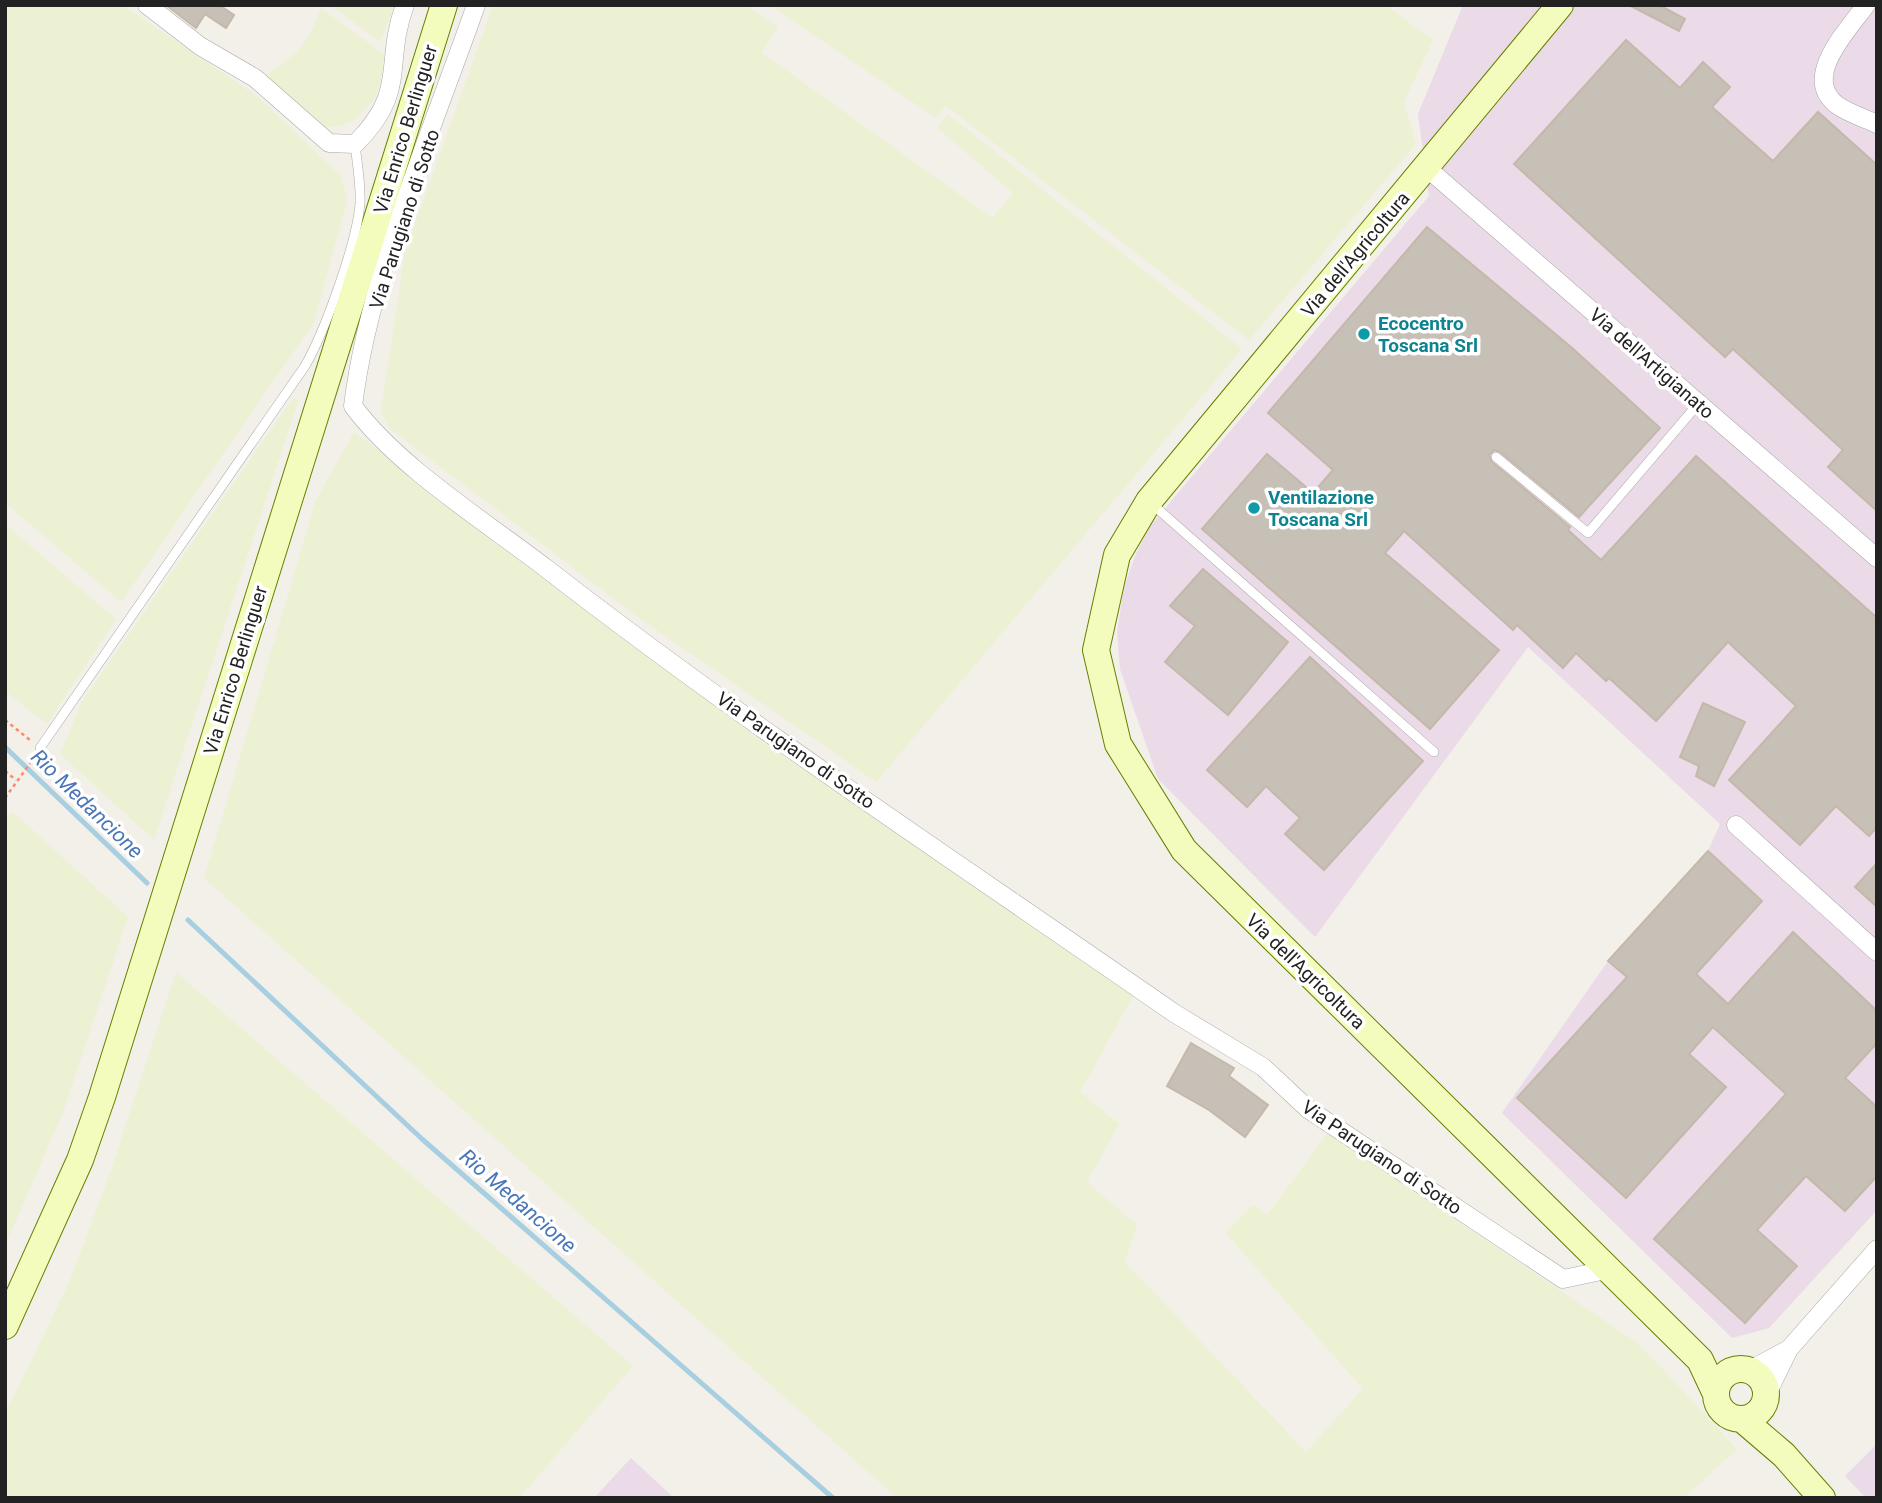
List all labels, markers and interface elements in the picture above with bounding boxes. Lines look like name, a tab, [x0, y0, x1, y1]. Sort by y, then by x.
street label: Via Enrico Berlinguer	[369, 41, 442, 216]
street label: Via Parugiano di Sotto	[365, 126, 444, 312]
street label: Via dell'Agricoltura	[1296, 187, 1415, 322]
street label: Via dell'Artigianato	[1585, 303, 1719, 424]
place label: Ecocentro Toscana Srl	[1378, 312, 1478, 357]
marker: Ecocentro Toscana Srl	[1356, 326, 1372, 342]
place label: Ventilazione Toscana Srl	[1268, 486, 1374, 531]
marker: Ventilazione Toscana Srl	[1246, 500, 1262, 516]
street label: Via Enrico Berlinguer	[199, 582, 272, 757]
street label: Via Parugiano di Sotto	[712, 687, 879, 814]
water label: Rio Medancione	[26, 745, 148, 863]
street label: Via dell'Agricoltura	[1241, 909, 1370, 1034]
street label: Via Parugiano di Sotto	[1297, 1095, 1466, 1219]
water label: Rio Medancione	[455, 1144, 581, 1258]

